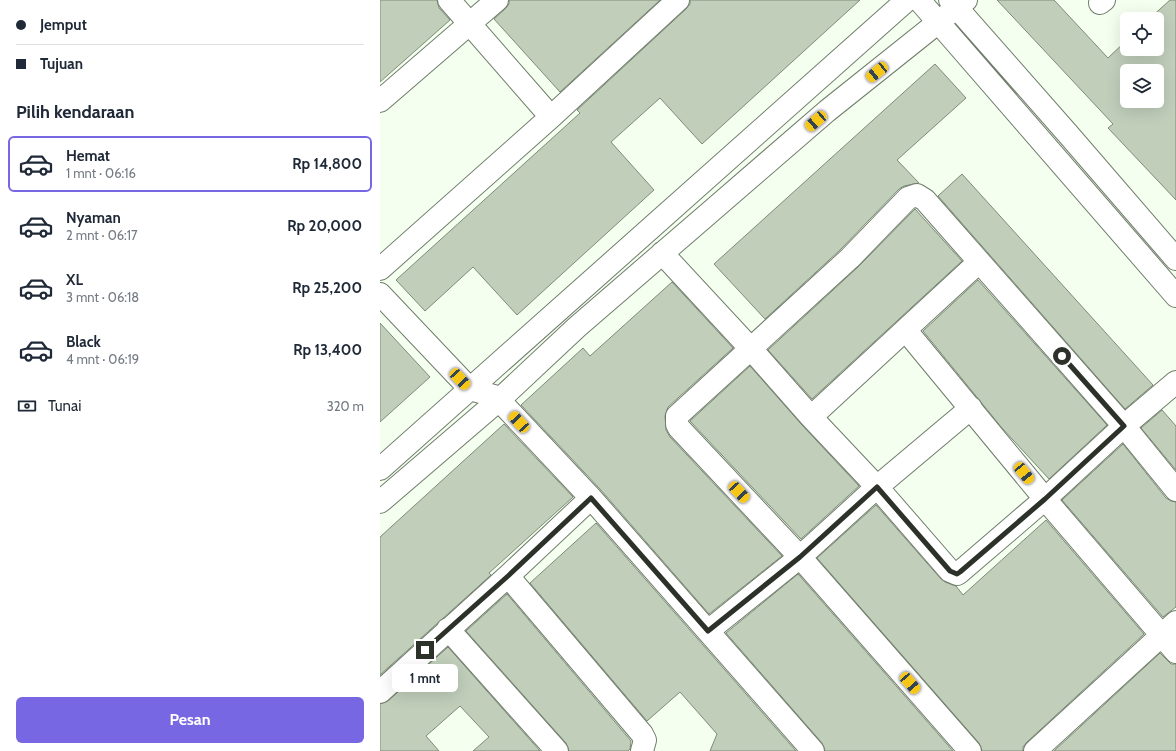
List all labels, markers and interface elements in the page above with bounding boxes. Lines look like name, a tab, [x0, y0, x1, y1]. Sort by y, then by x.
map controls	[1120, 12, 1164, 108]
button: locate	[1120, 12, 1164, 56]
text: Jemput	[40, 16, 87, 34]
text: Tujuan	[40, 55, 83, 73]
car	[864, 60, 890, 84]
button: layers	[1120, 64, 1164, 108]
text: Pilih kendaraan	[16, 101, 134, 123]
car	[803, 109, 829, 133]
icon: car	[18, 146, 54, 182]
text: Hemat	[66, 147, 110, 165]
text: Rp 14,800	[292, 155, 362, 173]
text: 1 mnt · 06:16	[66, 165, 136, 181]
icon: car	[18, 208, 54, 244]
text: Nyaman	[66, 209, 121, 227]
text: Rp 20,000	[287, 217, 362, 235]
text: 2 mnt · 06:17	[66, 227, 138, 243]
icon: car	[18, 270, 54, 306]
text: XL	[66, 271, 83, 289]
text: Rp 25,200	[292, 279, 362, 297]
text: 3 mnt · 06:18	[66, 289, 139, 305]
icon: car	[18, 332, 54, 368]
text: Black	[66, 333, 101, 351]
text: Rp 13,400	[293, 341, 362, 359]
route start	[1053, 347, 1071, 365]
text: 4 mnt · 06:19	[66, 351, 139, 367]
car	[447, 366, 473, 392]
icon: cash	[16, 395, 38, 417]
text: Tunai	[48, 397, 81, 415]
text: 320 m	[327, 398, 364, 414]
car	[506, 409, 532, 435]
car	[1012, 460, 1036, 486]
car	[726, 479, 752, 505]
route end	[416, 641, 434, 659]
callout: 1 mnt	[392, 664, 458, 692]
text: 1 mnt	[410, 670, 440, 686]
car	[898, 670, 922, 696]
button: Pesan	[16, 697, 364, 743]

